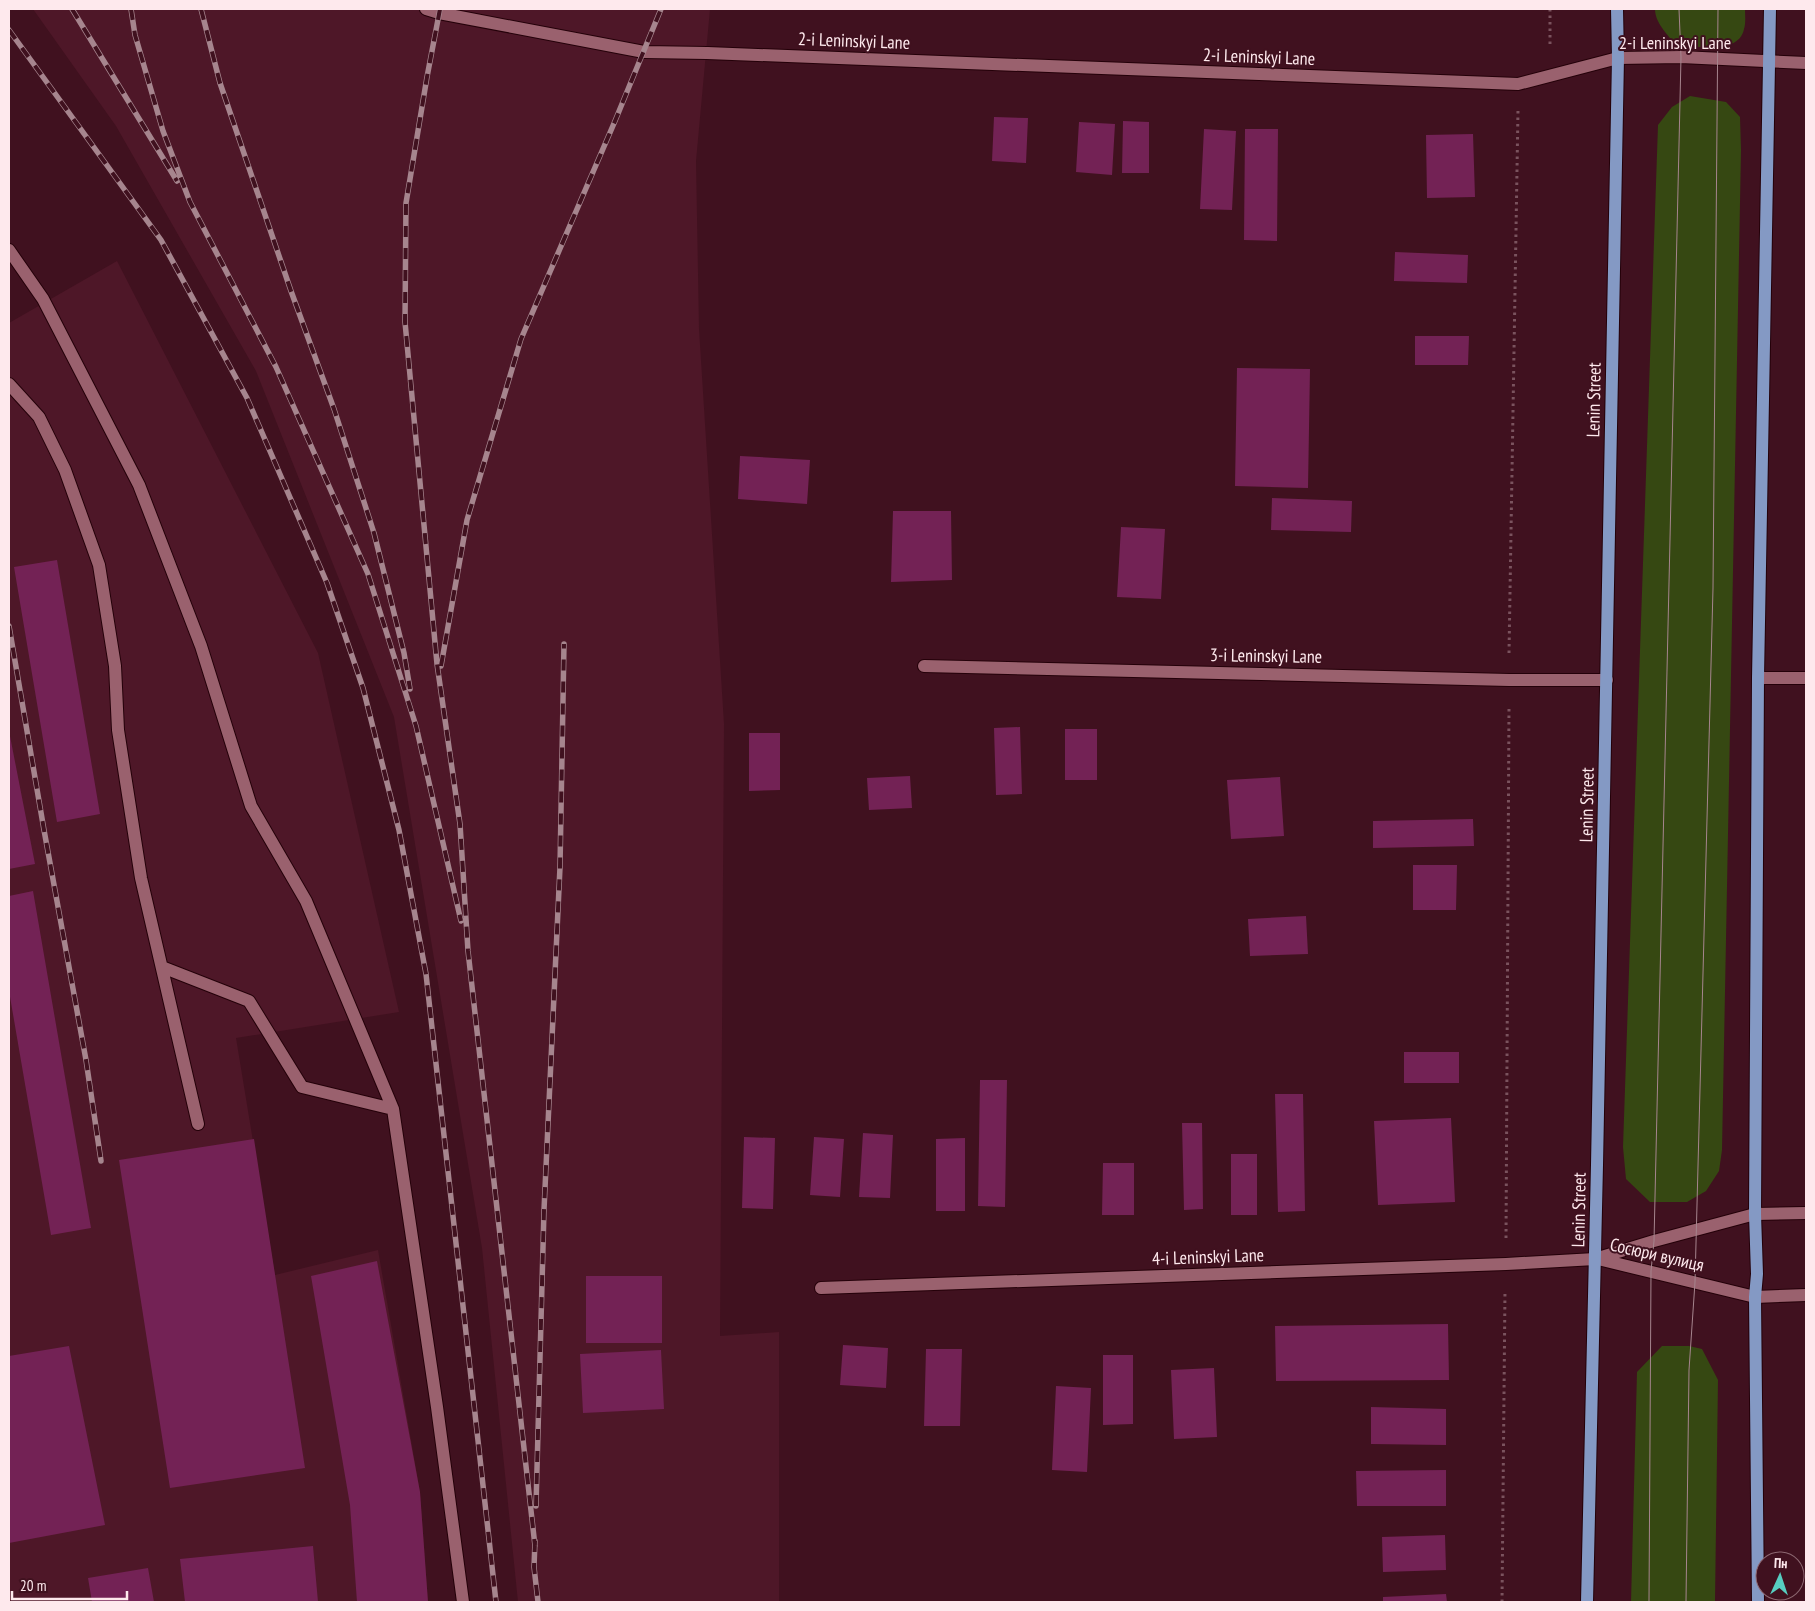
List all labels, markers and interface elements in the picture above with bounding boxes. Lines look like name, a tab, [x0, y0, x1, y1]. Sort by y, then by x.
street label: 2-i Leninskyi Lane	[798, 27, 910, 54]
street label: 2-i Leninskyi Lane	[1619, 31, 1731, 54]
street label: 2-i Leninskyi Lane	[1203, 43, 1315, 70]
street label: Lenin Street	[1581, 362, 1606, 438]
street label: 3-i Leninskyi Lane	[1210, 643, 1322, 668]
street label: Lenin Street	[1574, 767, 1599, 843]
street label: Lenin Street	[1566, 1172, 1591, 1248]
street label: Сосюри вулиця	[1608, 1233, 1706, 1277]
street label: 4-i Leninskyi Lane	[1152, 1243, 1264, 1270]
north arrow	[1755, 1551, 1805, 1601]
text: Пн	[1773, 1554, 1788, 1572]
scale bar	[12, 1568, 128, 1600]
text: 20 m	[20, 1576, 46, 1595]

